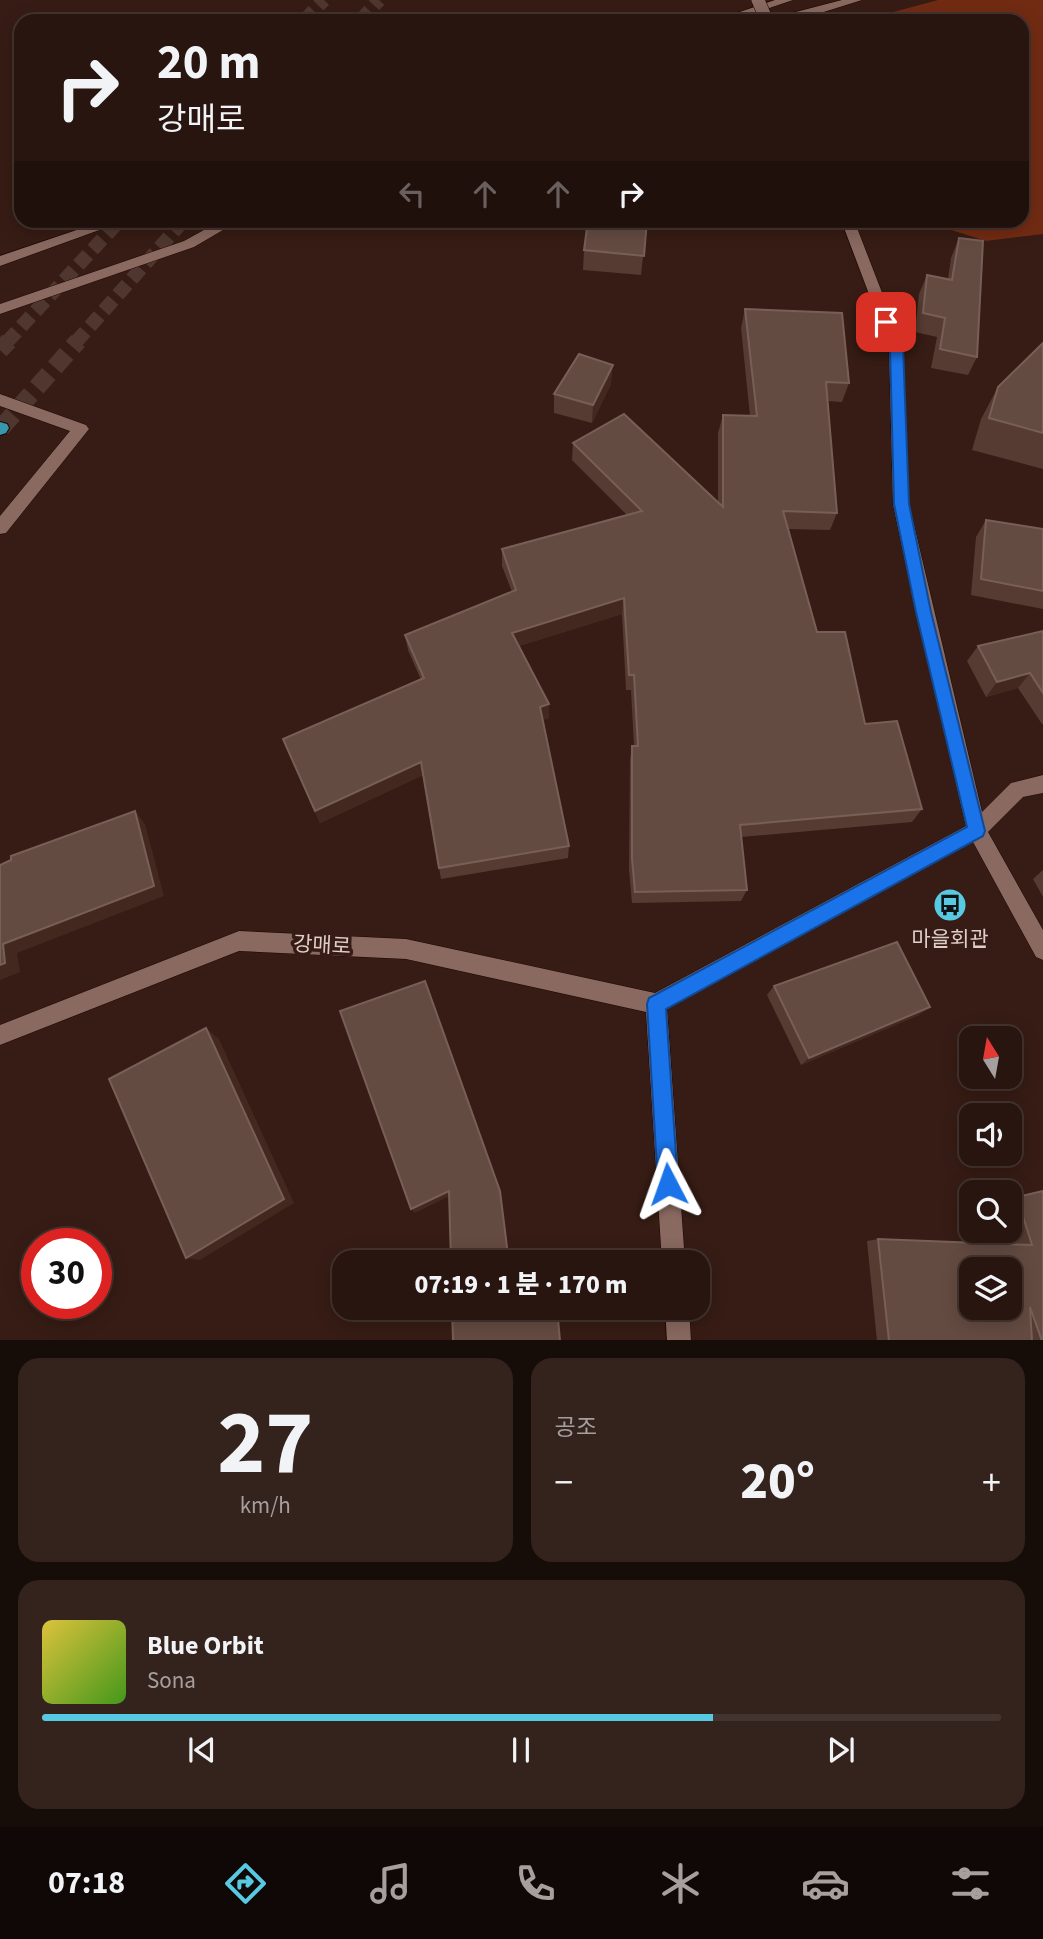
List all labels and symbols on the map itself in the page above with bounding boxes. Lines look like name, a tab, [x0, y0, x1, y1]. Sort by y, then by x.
pin	[856, 292, 916, 352]
bus stop icon: 마을회관	[931, 886, 969, 924]
place label: 마을회관	[911, 924, 989, 954]
street label: 강매로	[292, 929, 352, 961]
north arrow	[959, 1026, 1022, 1088]
position arrow	[631, 1147, 705, 1221]
speed limit sign: 30	[21, 1228, 112, 1319]

